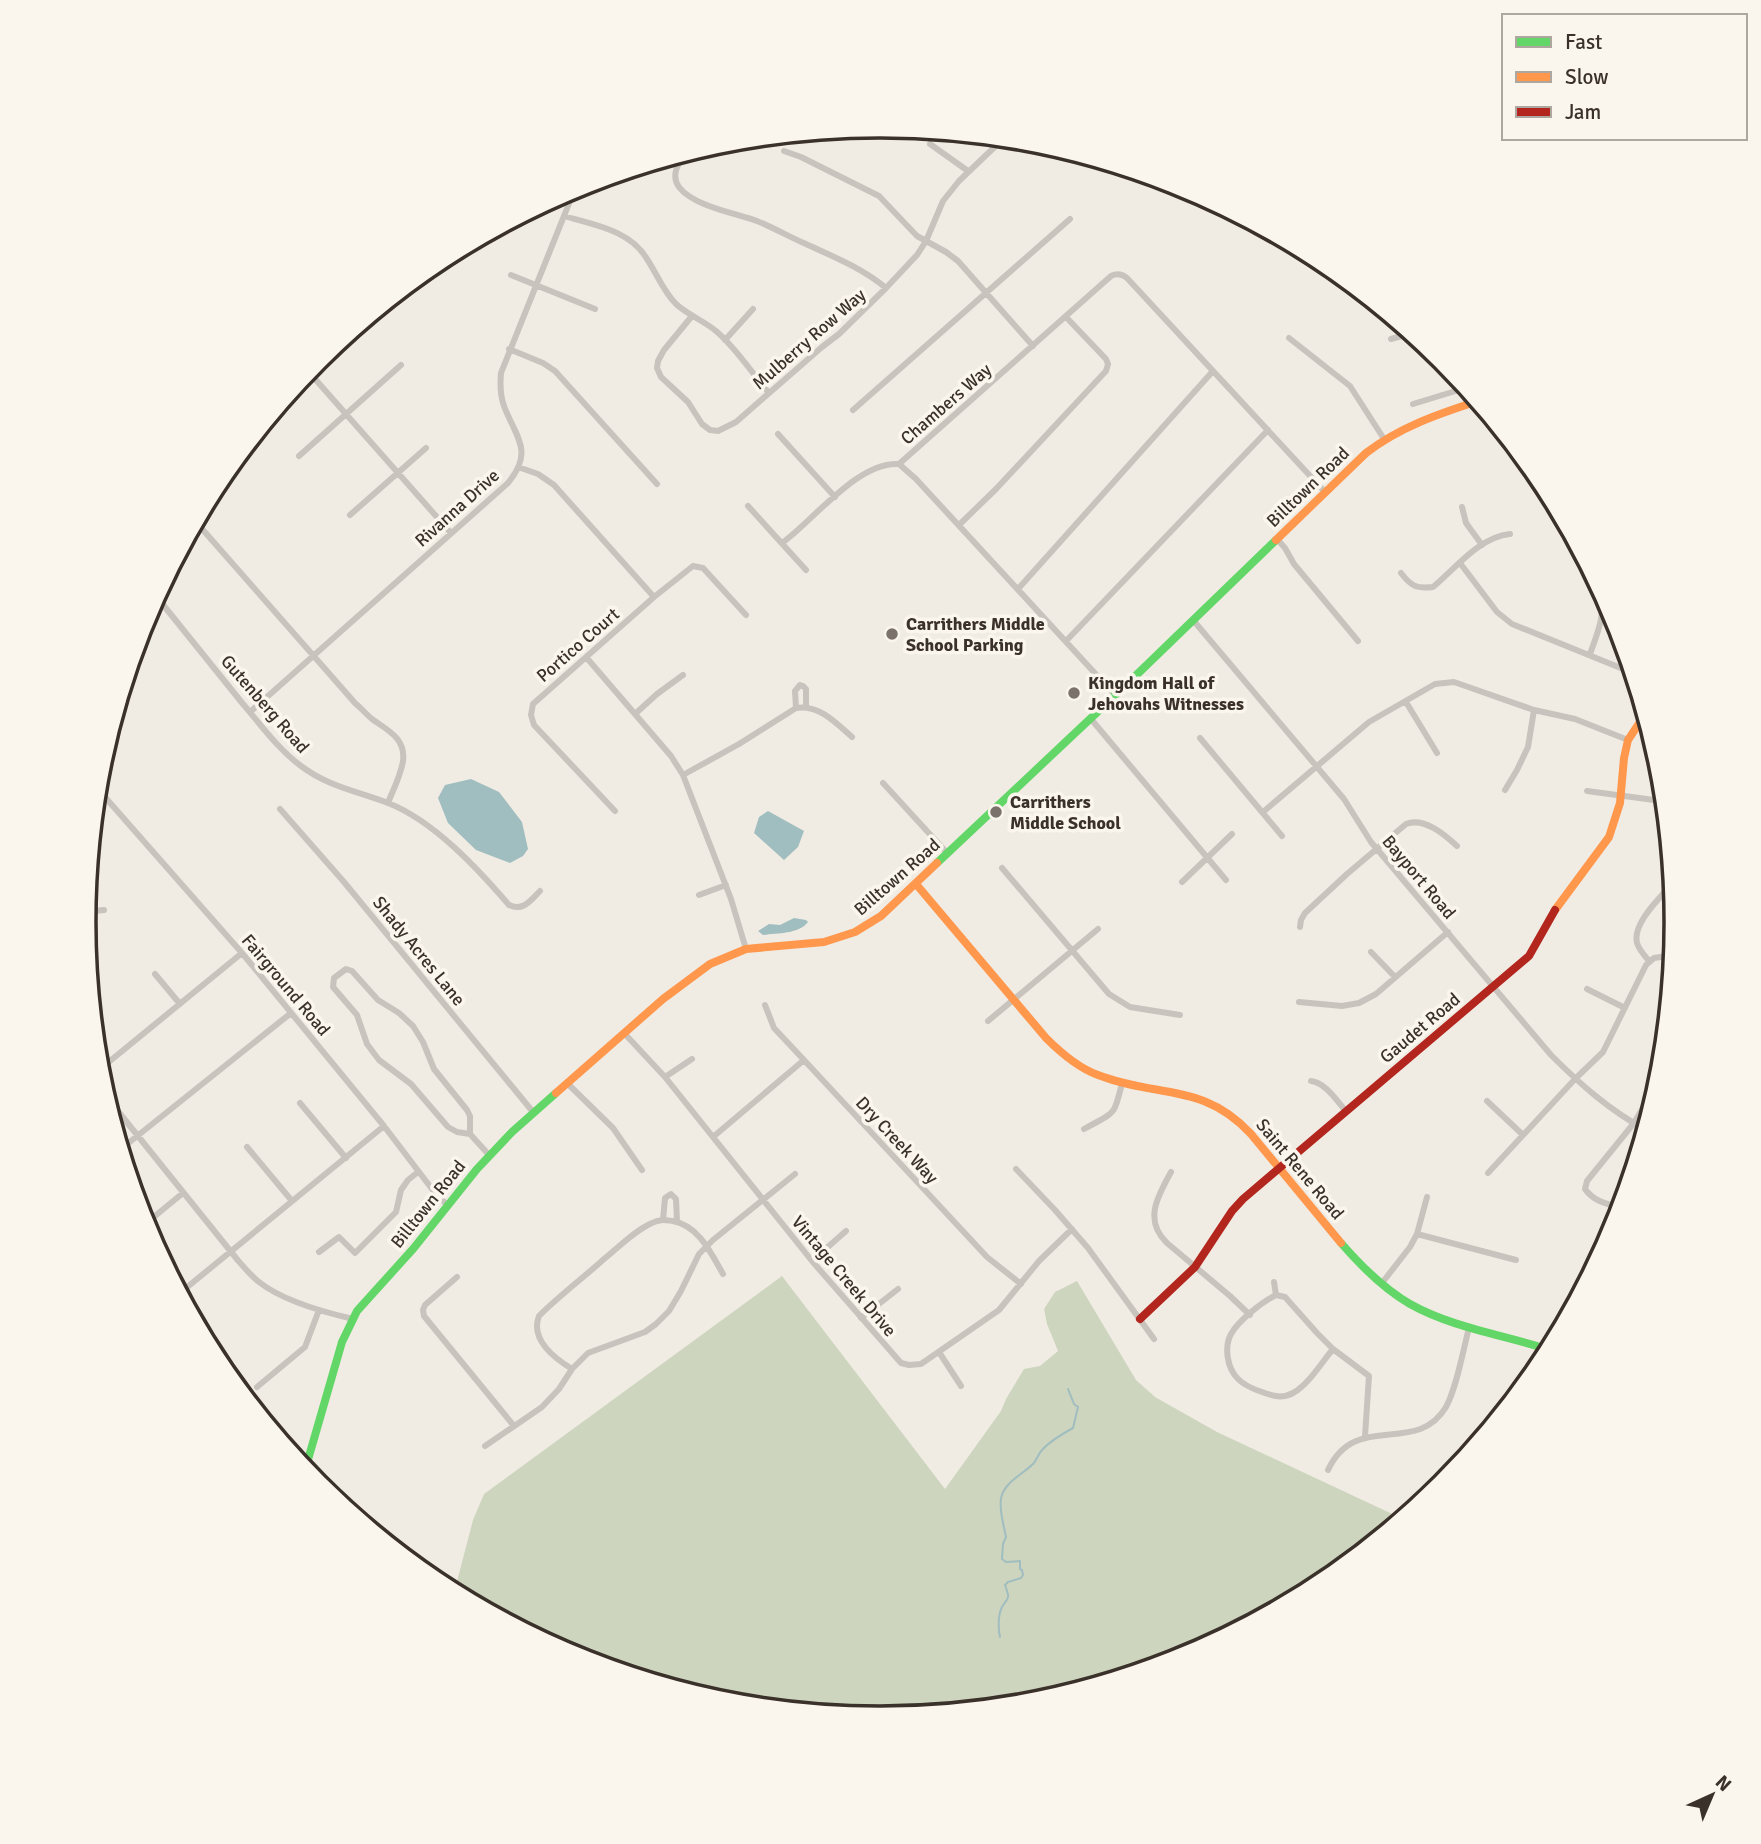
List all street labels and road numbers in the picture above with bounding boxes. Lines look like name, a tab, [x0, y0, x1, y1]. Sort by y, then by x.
street label: Mulberry Row Way	[748, 283, 871, 394]
street label: Chambers Way	[896, 358, 996, 449]
street label: Billtown Road	[1262, 442, 1354, 532]
street label: Rivanna Drive	[410, 464, 504, 552]
street label: Portico Court	[532, 603, 624, 687]
street label: Gutenberg Road	[216, 650, 314, 758]
street label: Bayport Road	[1378, 831, 1460, 923]
street label: Billtown Road	[850, 834, 944, 920]
street label: Shady Acres Lane	[368, 892, 470, 1010]
street label: Fairground Road	[237, 930, 335, 1040]
street label: Gaudet Road	[1375, 988, 1465, 1068]
street label: Dry Creek Way	[851, 1092, 943, 1189]
street label: Saint Rene Road	[1251, 1114, 1349, 1224]
street label: Billtown Road	[386, 1156, 470, 1252]
street label: Vintage Creek Drive	[787, 1211, 901, 1341]

